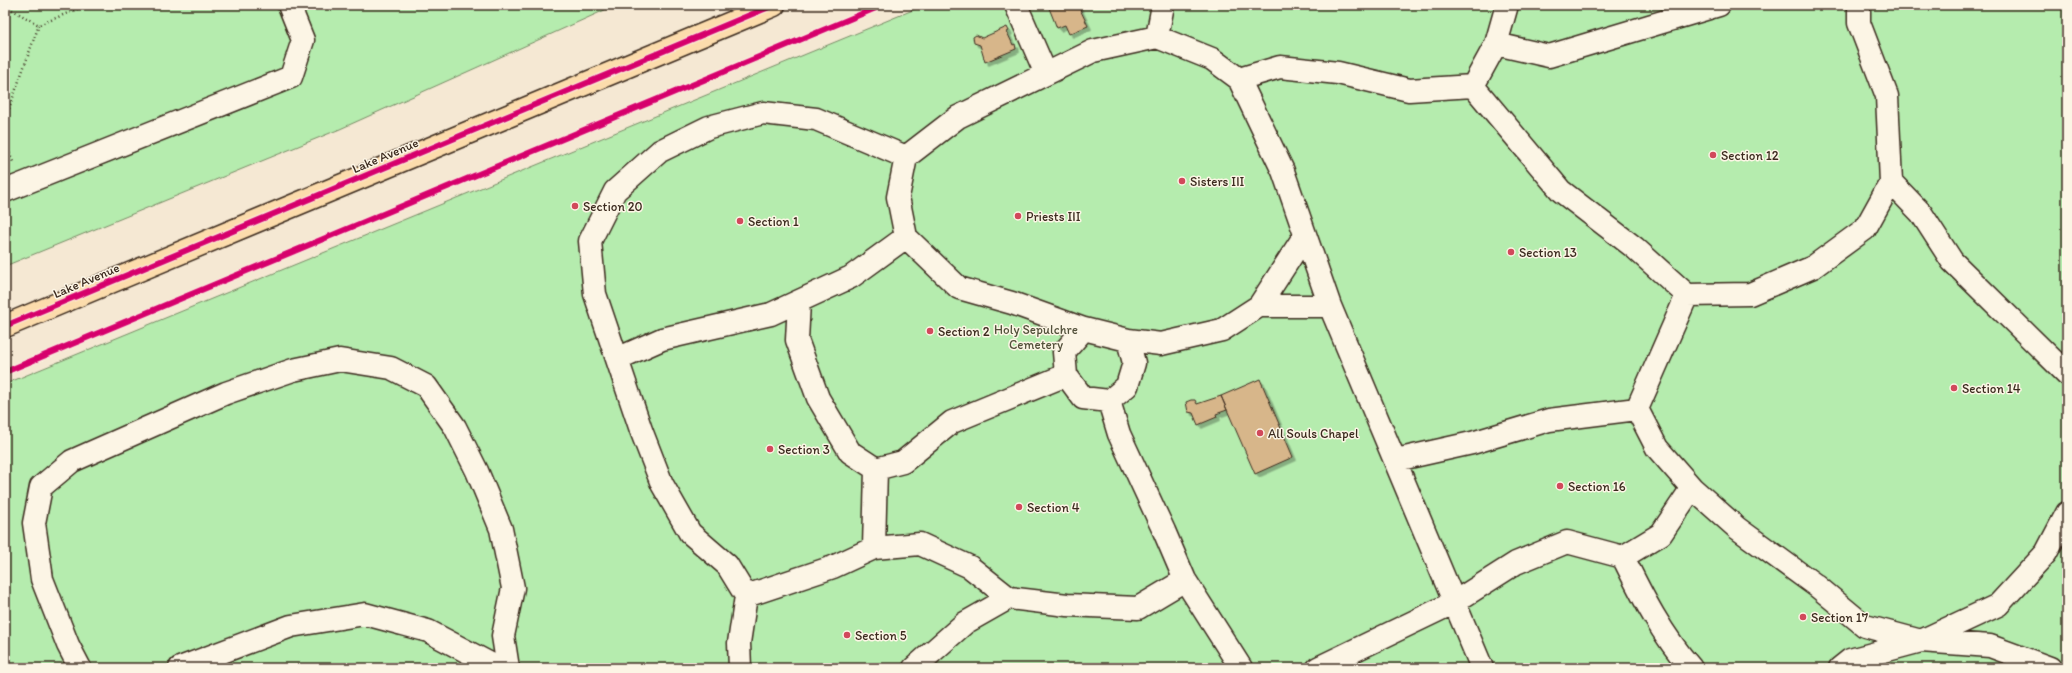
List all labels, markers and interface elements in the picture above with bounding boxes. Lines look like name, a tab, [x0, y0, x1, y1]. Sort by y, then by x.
street label: Lake Avenue	[350, 135, 421, 176]
place label: Section 12	[1721, 148, 1779, 163]
marker: Section 12	[1708, 150, 1718, 160]
place label: Sisters III	[1190, 174, 1245, 189]
marker: Sisters III	[1177, 176, 1187, 186]
place label: Section 20	[583, 199, 643, 214]
marker: Section 20	[570, 201, 580, 211]
place label: Priests III	[1026, 209, 1081, 224]
marker: Priests III	[1013, 211, 1023, 221]
place label: Section 1	[748, 214, 799, 229]
marker: Section 1	[735, 216, 745, 226]
place label: Section 13	[1519, 245, 1577, 260]
marker: Section 13	[1506, 247, 1516, 257]
street label: Lake Avenue	[51, 260, 122, 301]
park label: Holy Sepulchre Cemetery	[994, 322, 1078, 352]
place label: Section 2	[938, 324, 990, 339]
marker: Section 2	[925, 326, 935, 336]
place label: Section 14	[1962, 381, 2021, 396]
marker: Section 14	[1949, 383, 1959, 393]
place label: All Souls Chapel	[1268, 426, 1359, 441]
marker: All Souls Chapel	[1255, 428, 1265, 438]
place label: Section 3	[778, 442, 830, 457]
marker: Section 3	[765, 444, 775, 454]
place label: Section 16	[1568, 479, 1626, 494]
marker: Section 16	[1555, 481, 1565, 491]
place label: Section 4	[1027, 500, 1080, 515]
marker: Section 4	[1014, 502, 1024, 512]
place label: Section 17	[1811, 610, 1869, 625]
marker: Section 17	[1798, 612, 1808, 622]
place label: Section 5	[855, 628, 907, 643]
marker: Section 5	[842, 630, 852, 640]

